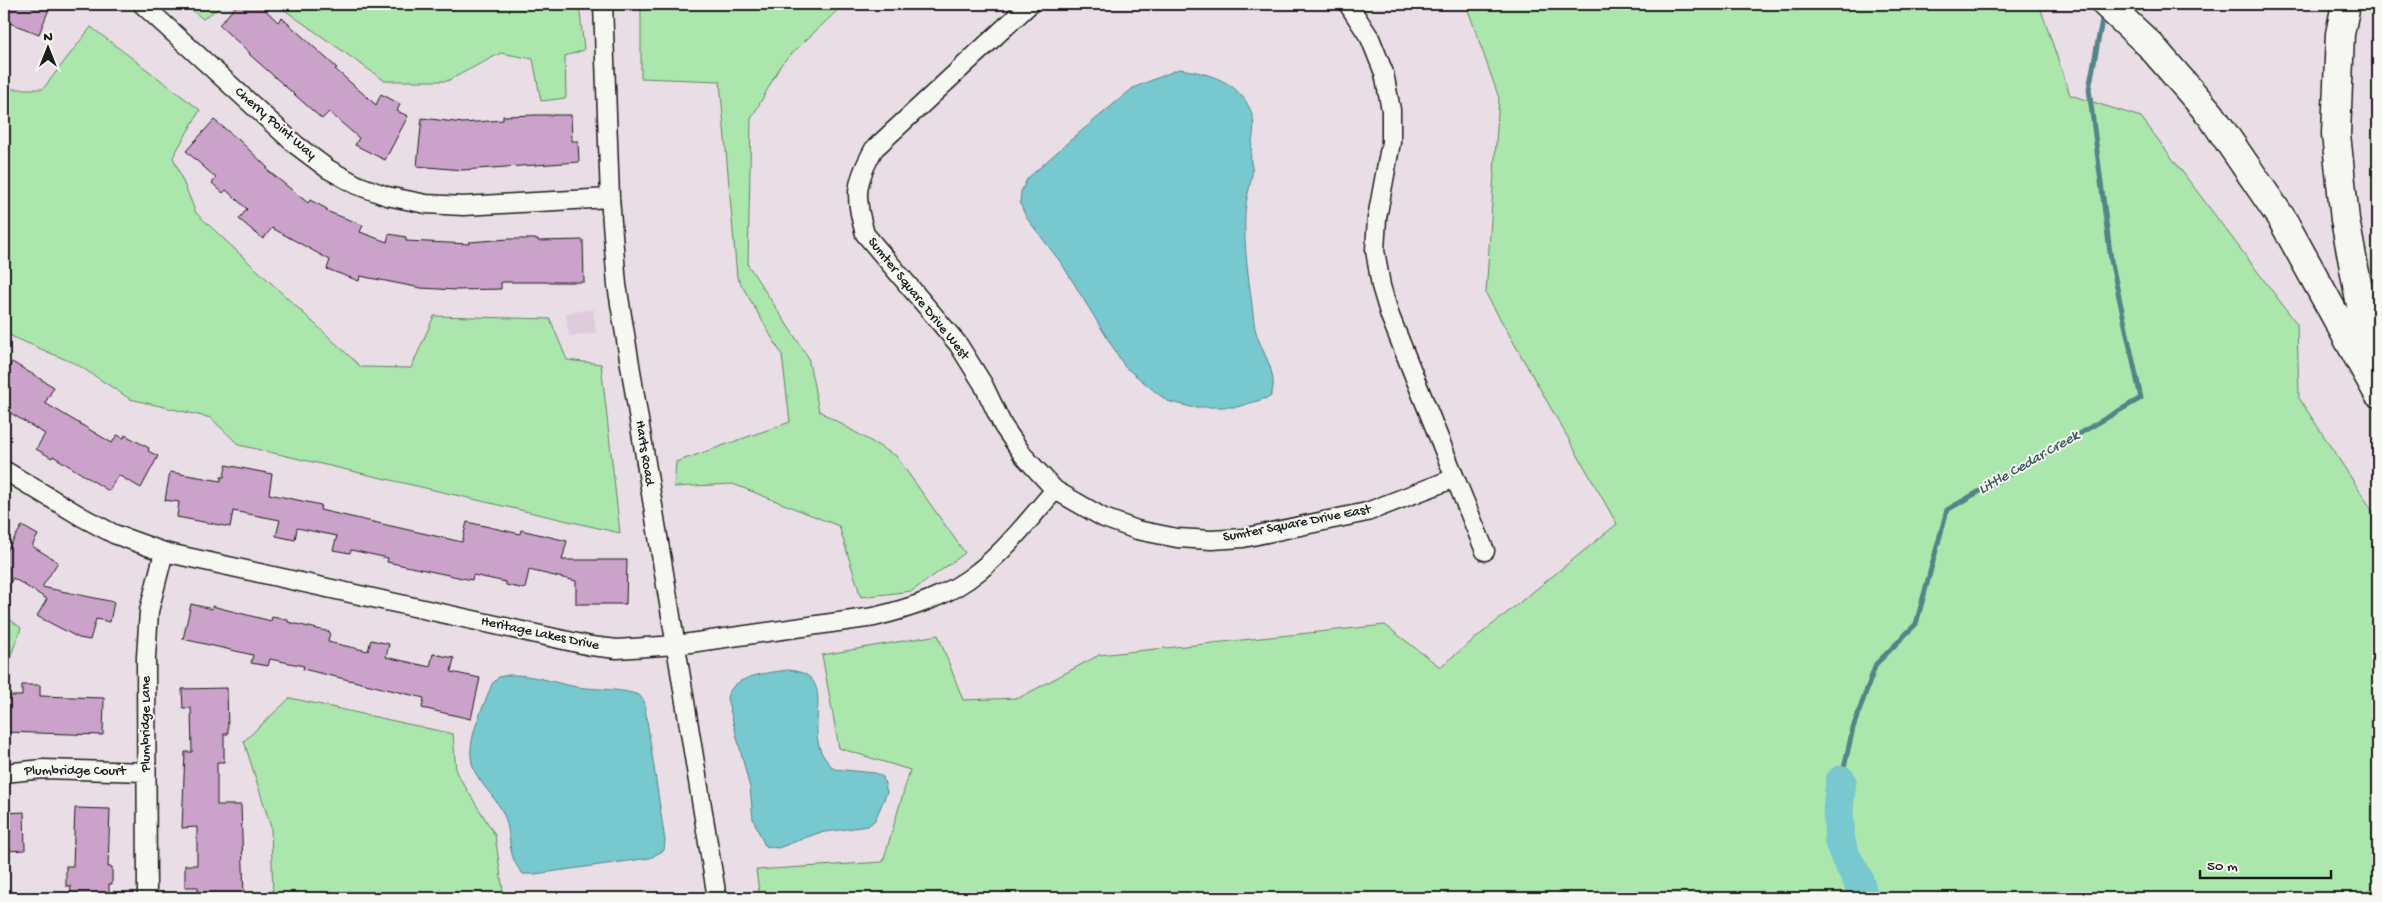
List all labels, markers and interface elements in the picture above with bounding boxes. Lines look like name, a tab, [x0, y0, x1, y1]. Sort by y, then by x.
north arrow	[22, 22, 72, 72]
text: N	[43, 29, 53, 46]
street label: Cherry Point Way	[231, 84, 319, 164]
street label: Sumter Square Drive West	[863, 234, 973, 365]
street label: Harts Road	[630, 419, 658, 488]
water label: Little Cedar Creek	[1976, 426, 2084, 499]
street label: Sumter Square Drive East	[1222, 501, 1374, 547]
street label: Heritage Lakes Drive	[479, 613, 601, 655]
street label: Plumbridge Lane	[138, 675, 155, 773]
street label: Plumbridge Court	[23, 763, 127, 780]
scale bar	[2200, 847, 2331, 879]
text: 50 m	[2207, 858, 2238, 876]

